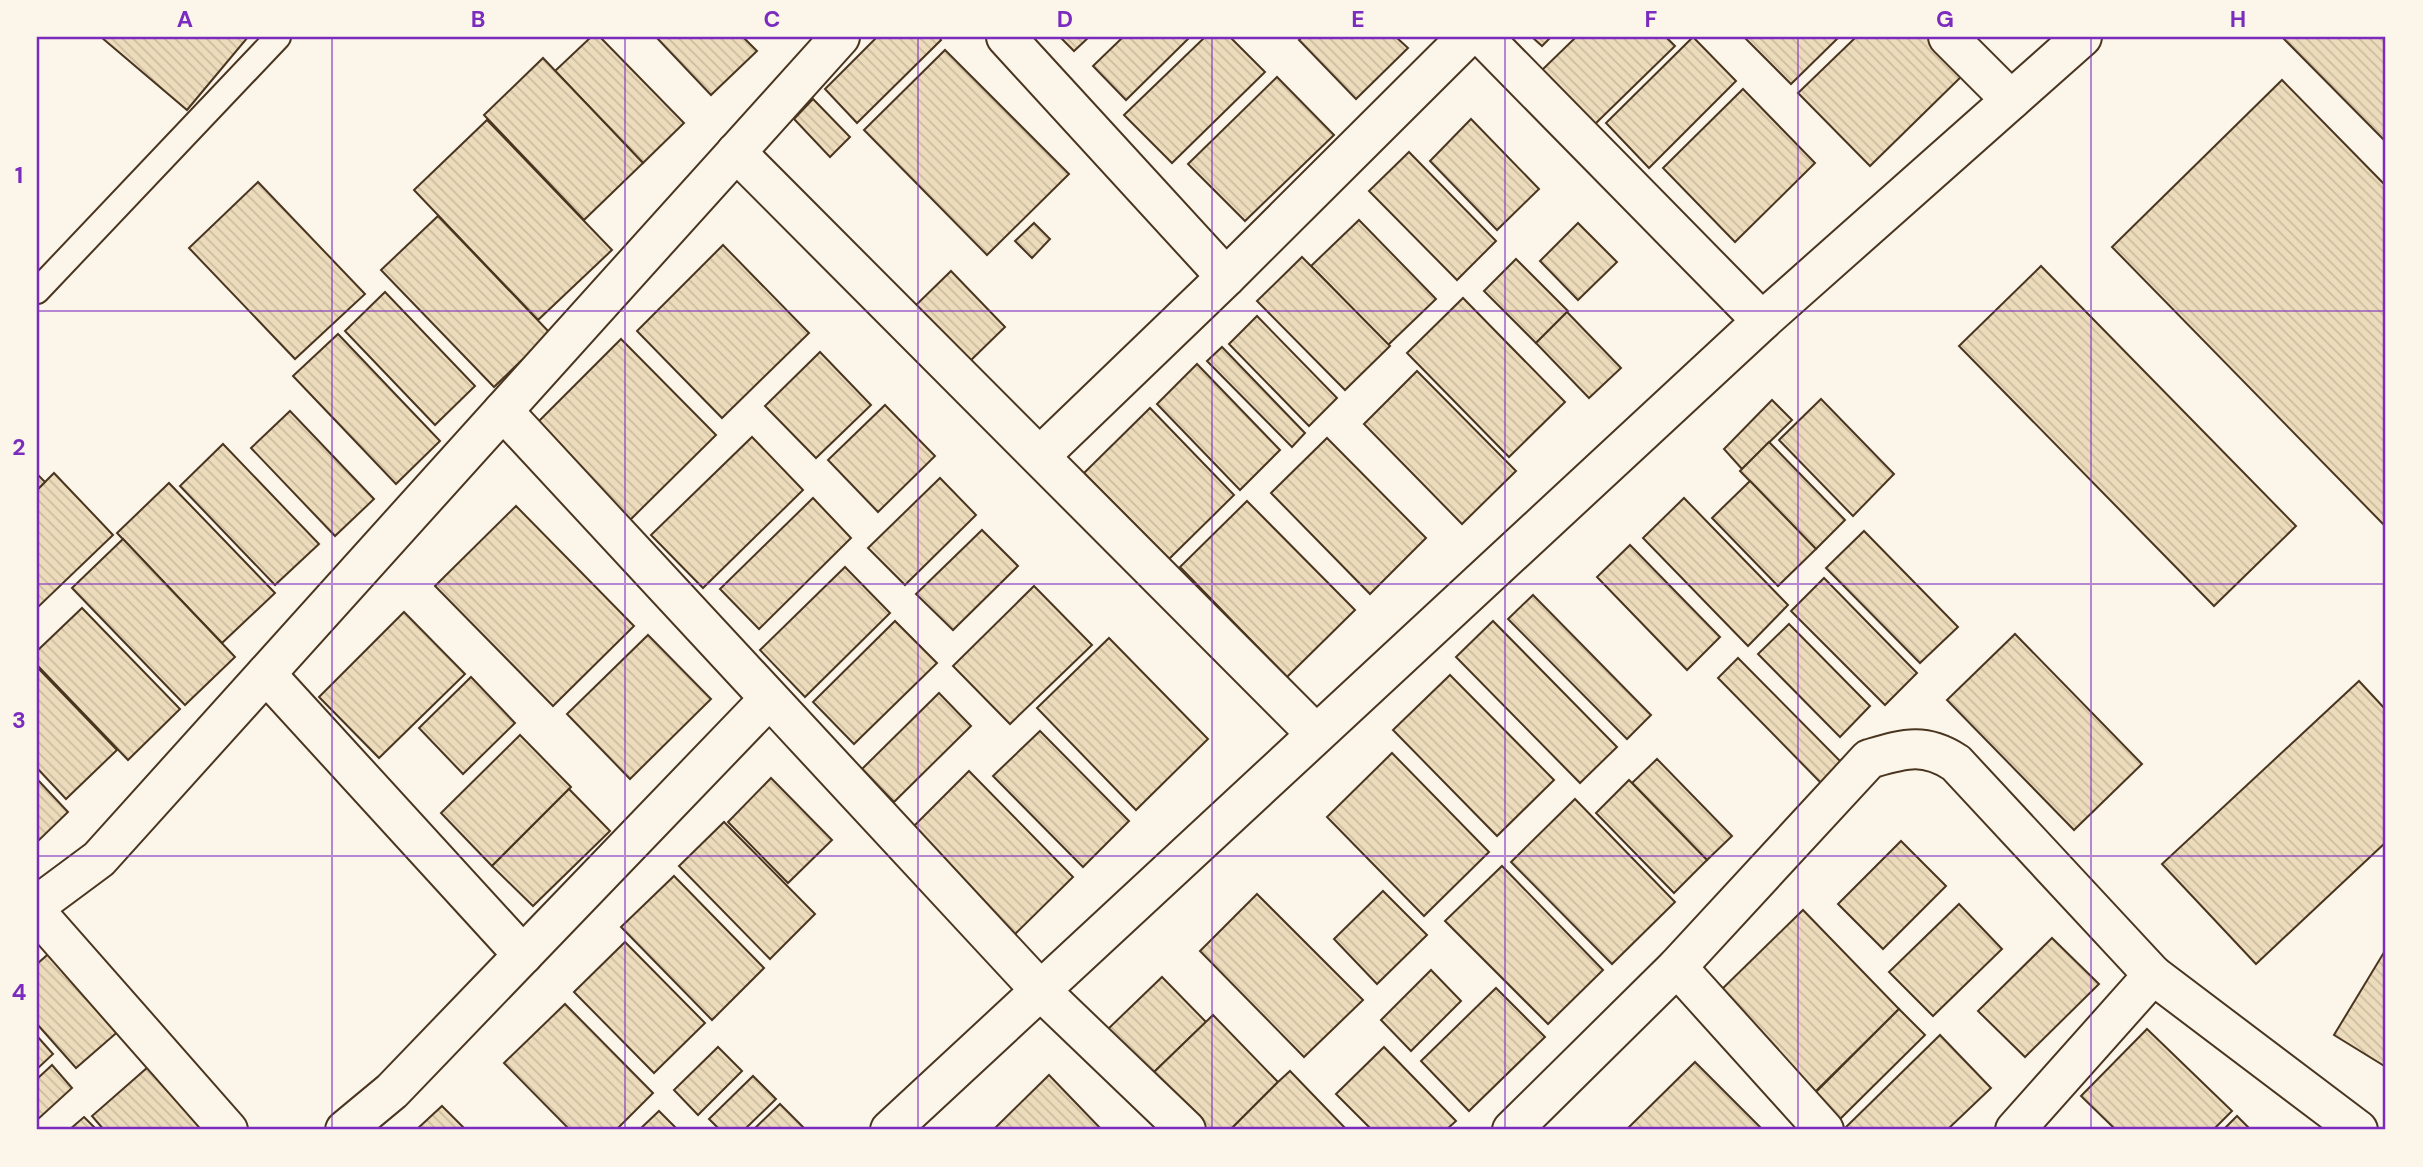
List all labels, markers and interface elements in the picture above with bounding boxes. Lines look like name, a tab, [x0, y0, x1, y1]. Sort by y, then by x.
text: A	[177, 4, 193, 34]
text: B	[471, 4, 485, 34]
text: C	[764, 4, 780, 34]
text: D	[1057, 4, 1073, 34]
text: E	[1351, 4, 1365, 34]
text: F	[1645, 4, 1658, 34]
text: G	[1936, 4, 1954, 34]
text: H	[2230, 4, 2246, 34]
text: 1	[15, 160, 23, 190]
text: 2	[12, 432, 26, 462]
text: 3	[12, 705, 26, 735]
text: 4	[12, 977, 27, 1007]

